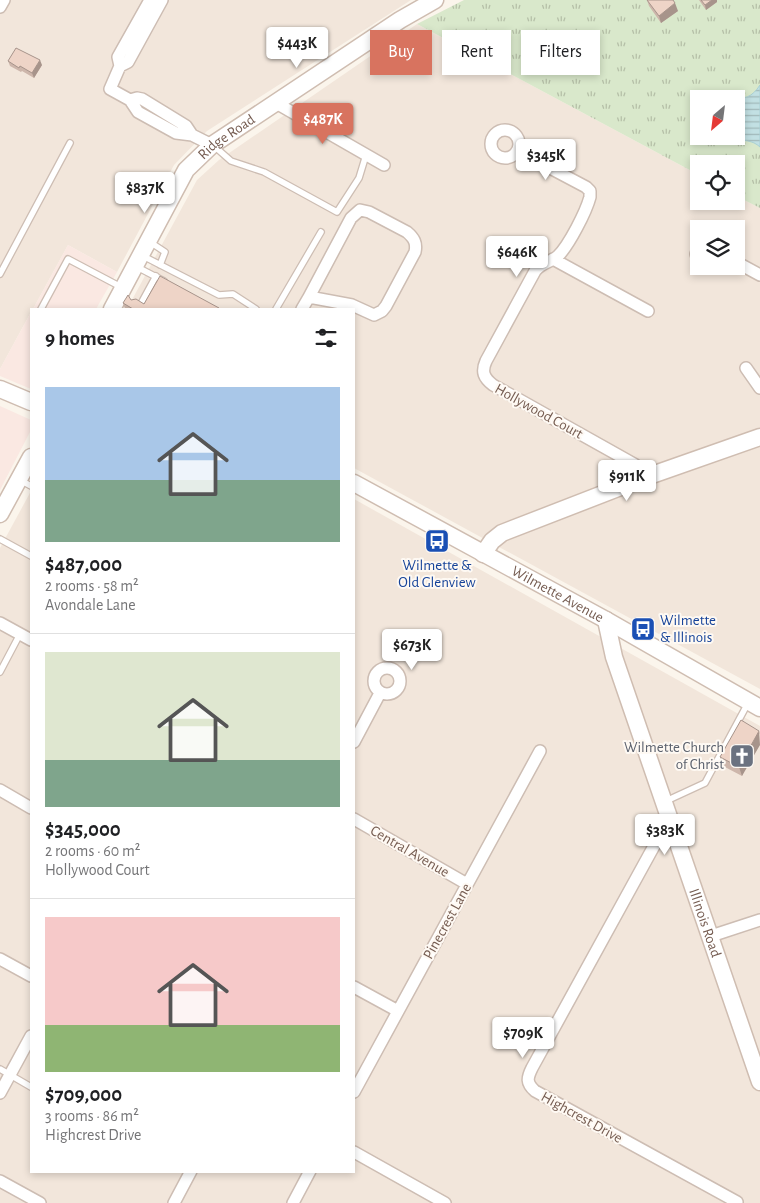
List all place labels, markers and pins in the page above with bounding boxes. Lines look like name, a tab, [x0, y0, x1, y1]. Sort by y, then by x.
pin: $443K	[262, 27, 332, 69]
pin: $487K	[288, 102, 358, 145]
pin: $345K	[511, 138, 581, 181]
pin: $837K	[110, 172, 180, 214]
pin: $646K	[482, 236, 552, 278]
pin: $911K	[592, 460, 662, 502]
bus stop icon: Wilmette & Old Glenview	[424, 528, 450, 554]
place label: Wilmette & Old Glenview	[398, 558, 476, 590]
place label: Wilmette & Illinois	[660, 613, 716, 645]
bus stop icon: Wilmette & Illinois	[630, 616, 656, 642]
pin: $673K	[377, 628, 447, 671]
place label: Wilmette Church of Christ	[624, 740, 724, 772]
church icon: Wilmette Church of Christ	[729, 743, 755, 769]
pin: $383K	[630, 814, 700, 856]
pin: $709K	[488, 1016, 558, 1059]

